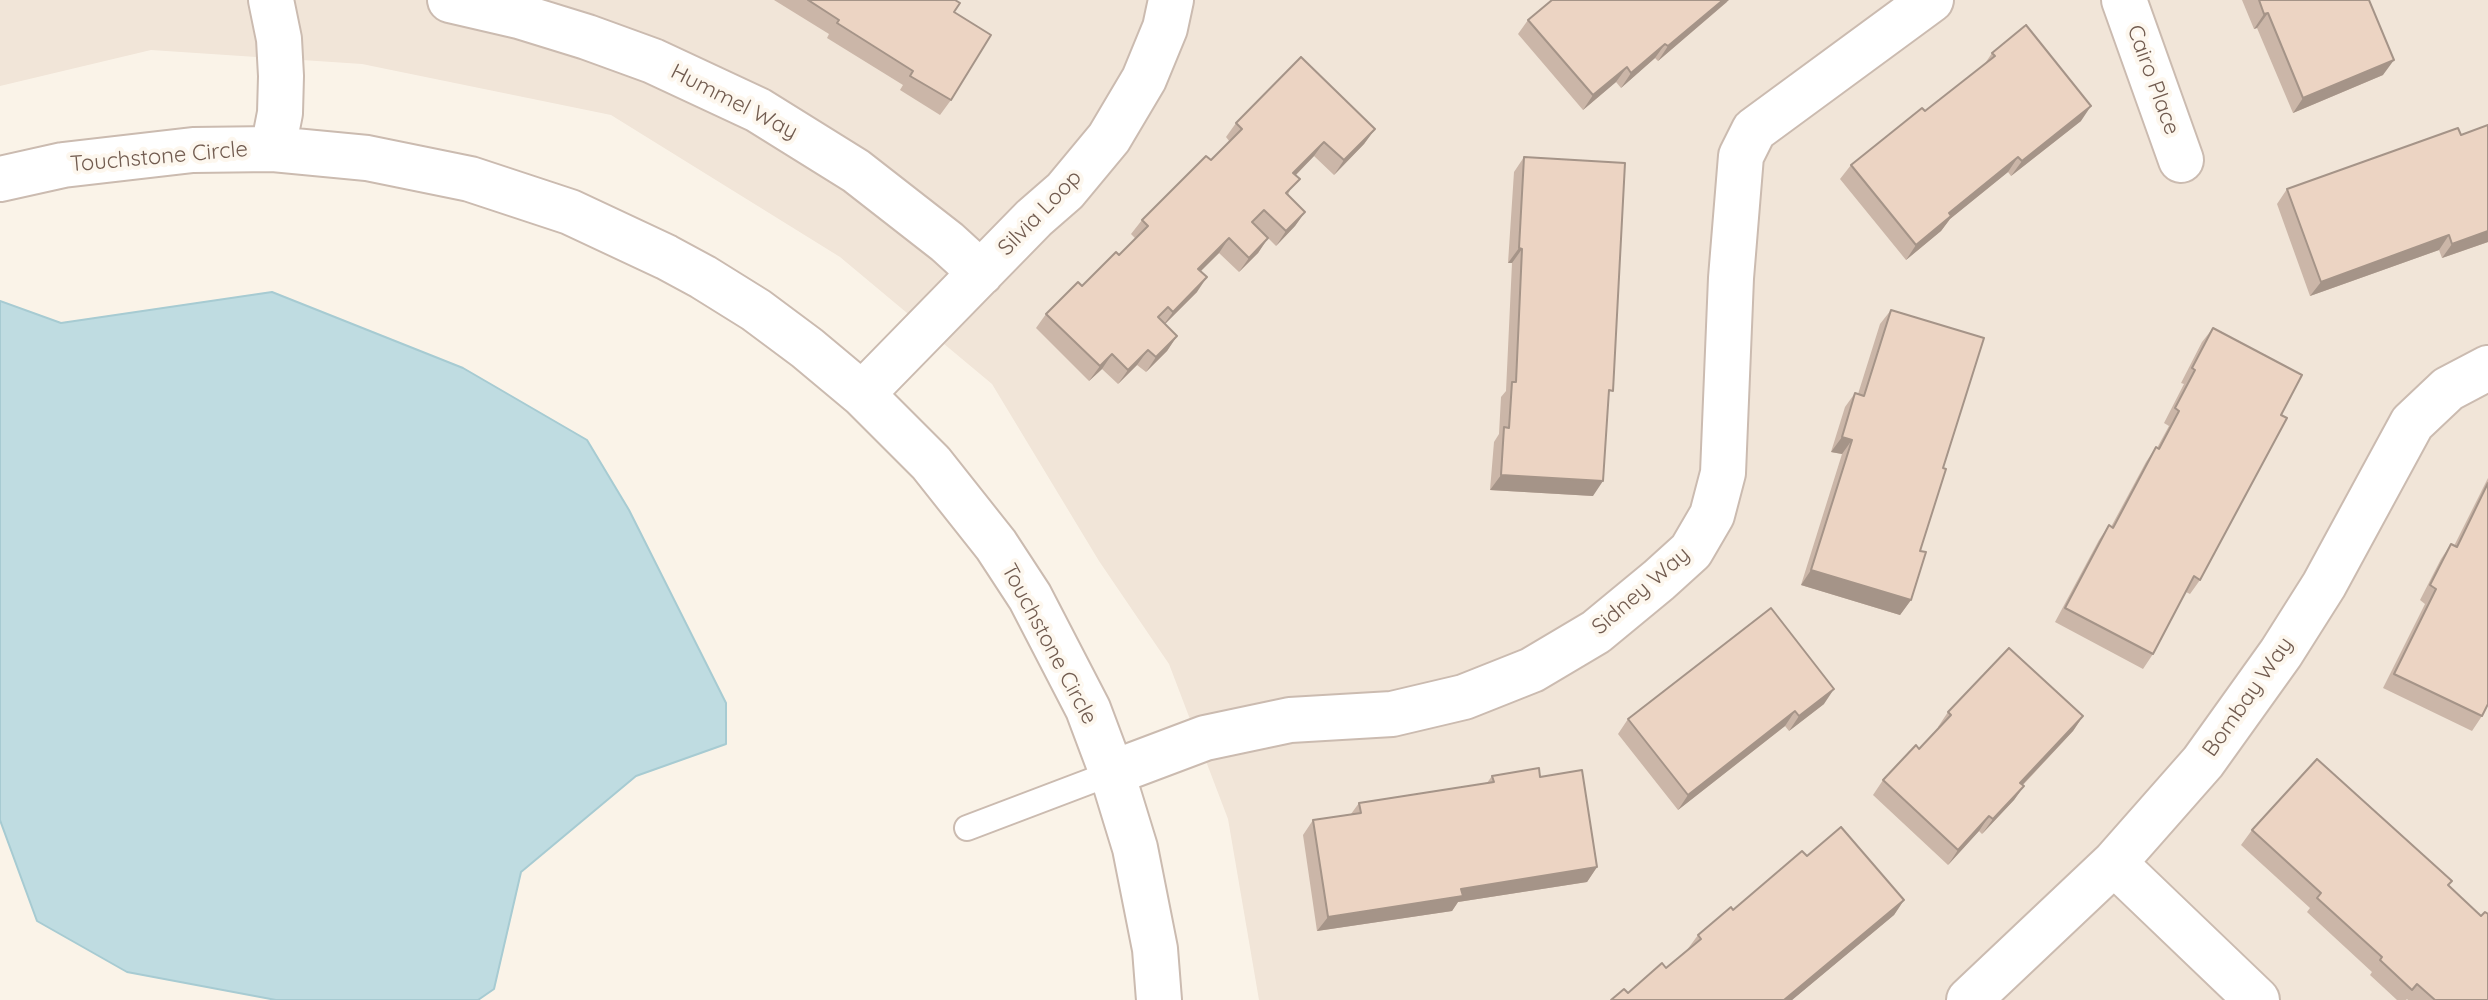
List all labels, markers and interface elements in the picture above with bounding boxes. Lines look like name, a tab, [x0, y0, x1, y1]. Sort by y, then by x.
street label: Cairo Place	[2121, 21, 2185, 139]
street label: Hummel Way	[666, 59, 802, 145]
street label: Touchstone Circle	[69, 136, 249, 178]
street label: Silvia Loop	[993, 165, 1087, 261]
street label: Sidney Way	[1587, 541, 1695, 641]
street label: Touchstone Circle	[996, 559, 1102, 729]
street label: Bombay Way	[2197, 632, 2299, 762]

